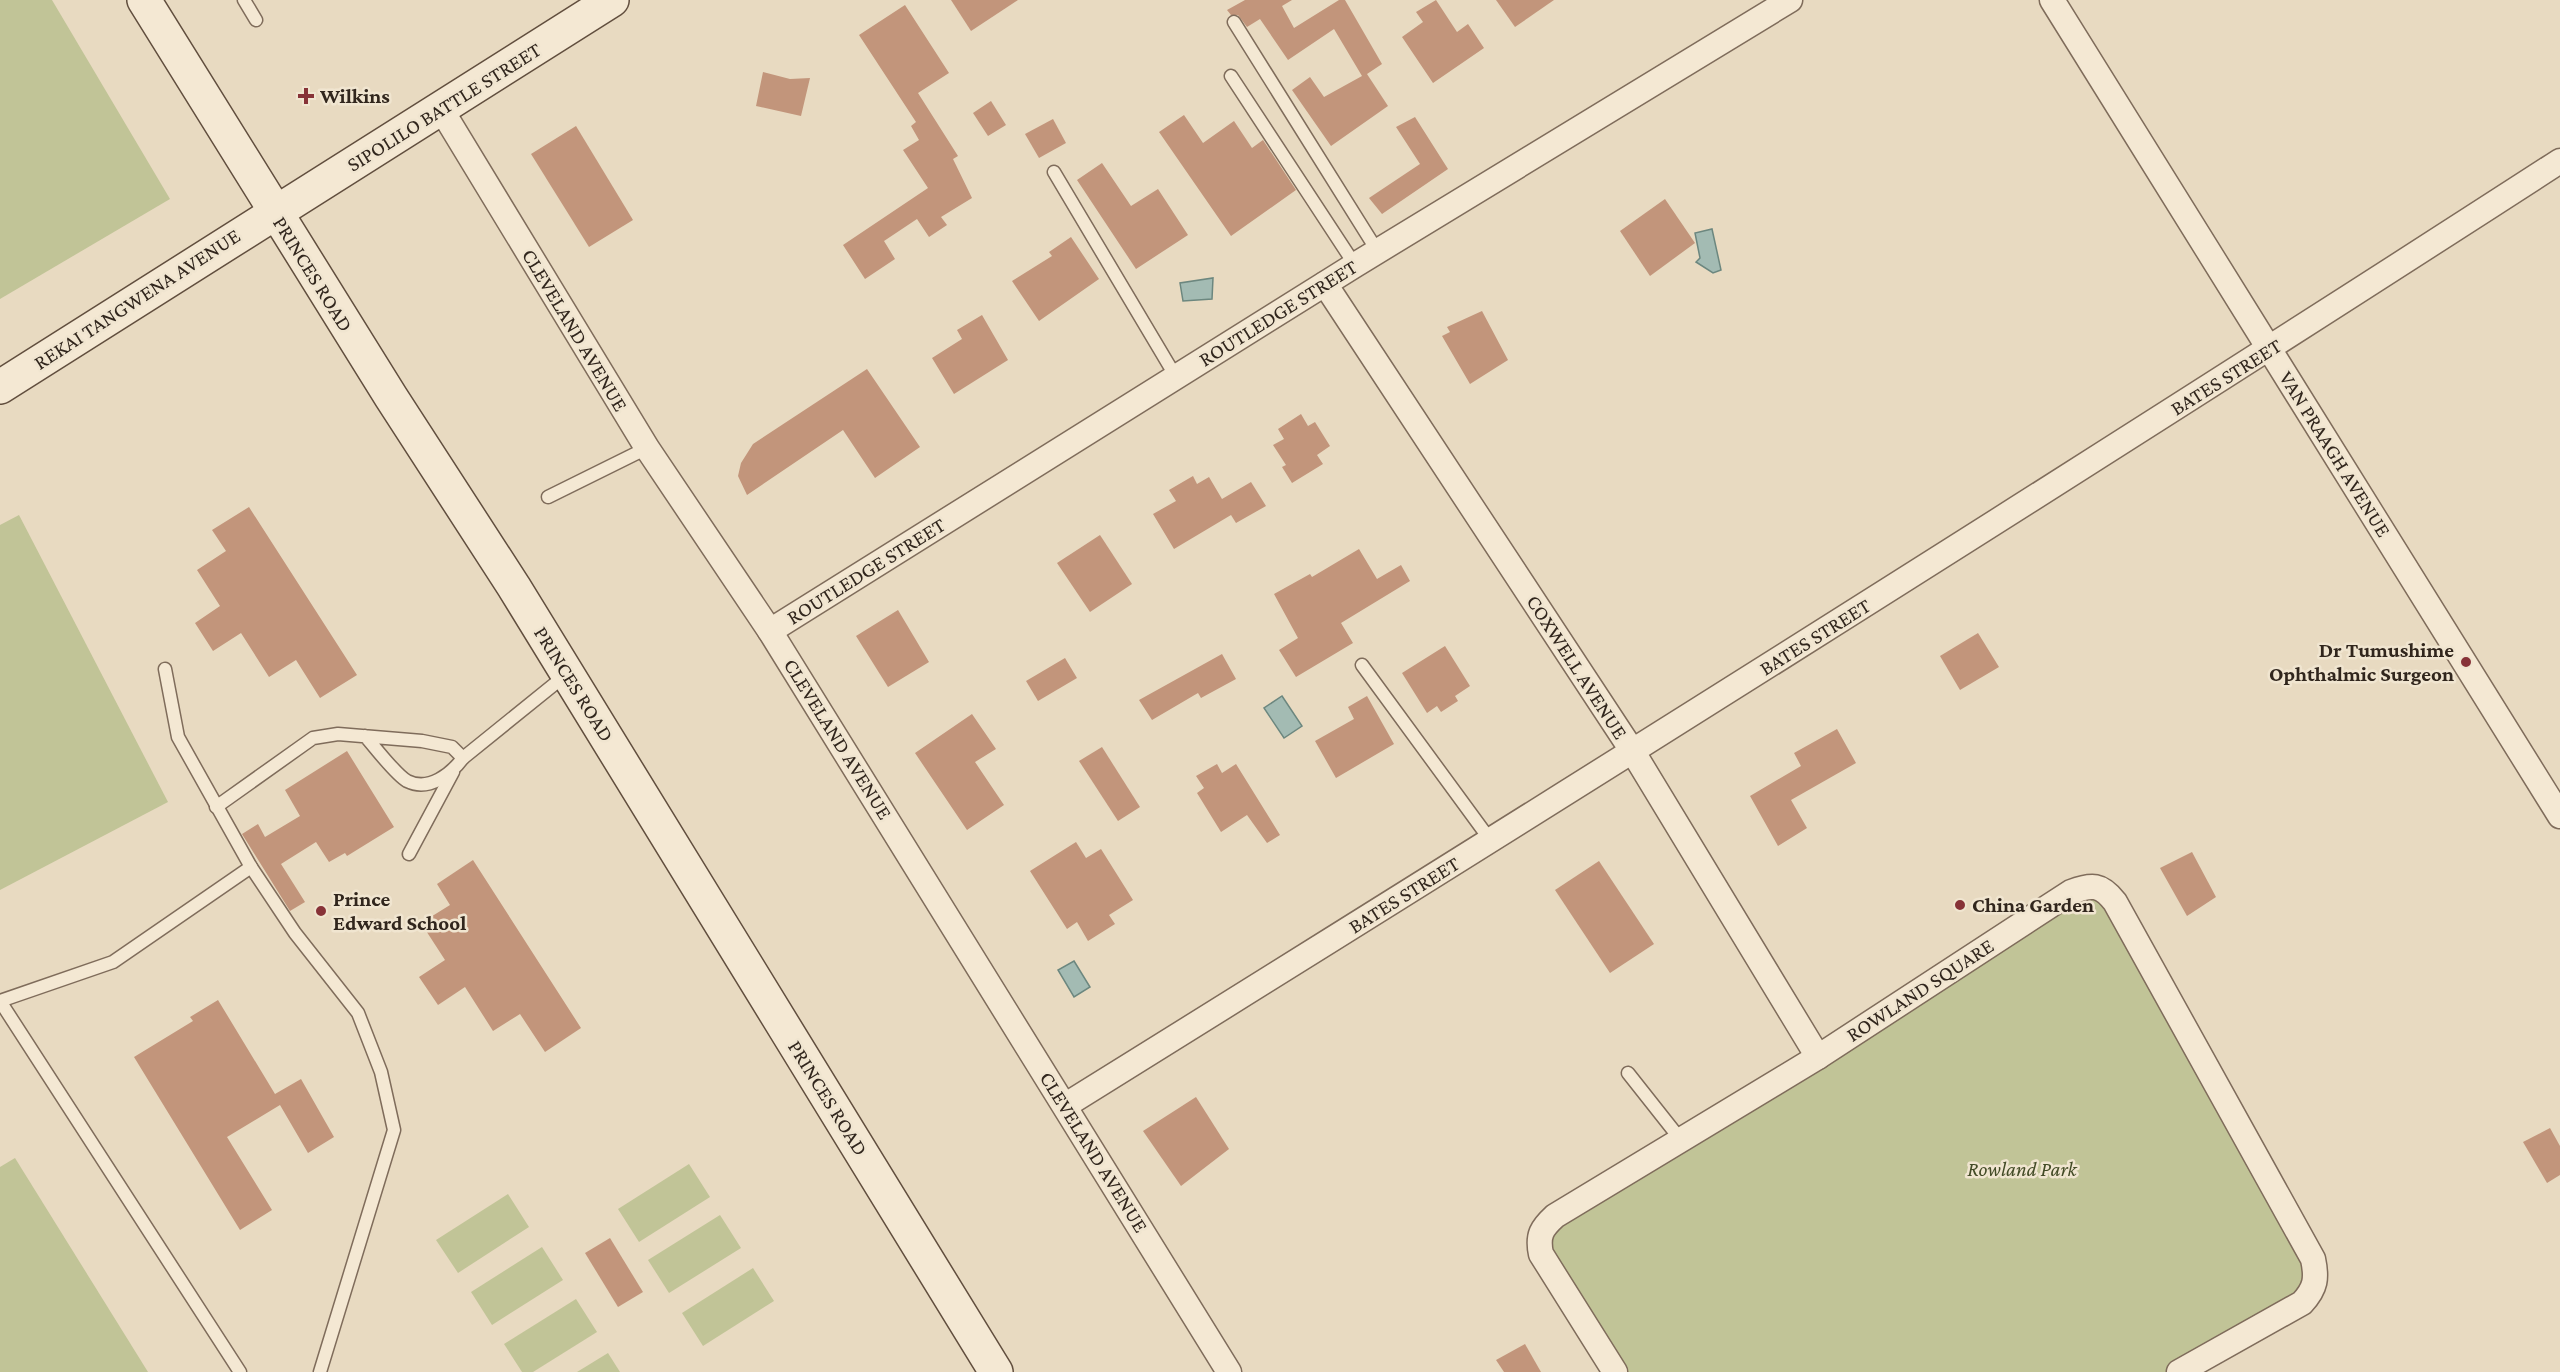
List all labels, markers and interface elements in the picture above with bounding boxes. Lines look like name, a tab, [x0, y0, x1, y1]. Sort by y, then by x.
street label: SIPOLILO BATTLE STREET	[343, 37, 546, 177]
place label: Wilkins	[319, 84, 390, 108]
marker: Wilkins	[297, 87, 315, 105]
street label: PRINCES ROAD	[268, 212, 358, 336]
street label: REKAI TANGWENA AVENUE	[30, 223, 244, 375]
street label: CLEVELAND AVENUE	[517, 244, 633, 416]
street label: ROUTLEDGE STREET	[1194, 254, 1362, 371]
street label: BATES STREET	[2166, 333, 2286, 421]
street label: VAN PRAAGH AVENUE	[2274, 367, 2396, 541]
street label: ROUTLEDGE STREET	[782, 512, 950, 629]
street label: COXWELL AVENUE	[1521, 590, 1633, 744]
street label: BATES STREET	[1755, 593, 1875, 681]
street label: PRINCES ROAD	[529, 622, 619, 746]
place label: Dr Tumushime Ophthalmic Surgeon	[2269, 638, 2454, 686]
street label: CLEVELAND AVENUE	[779, 654, 897, 824]
marker: Dr Tumushime Ophthalmic Surgeon	[2459, 655, 2473, 669]
street label: BATES STREET	[1344, 851, 1464, 939]
place label: Prince Edward School	[333, 887, 466, 935]
place label: China Garden	[1972, 893, 2094, 917]
marker: China Garden	[1953, 898, 1967, 912]
marker: Prince Edward School	[314, 904, 328, 918]
street label: ROWLAND SQUARE	[1842, 933, 1998, 1047]
street label: PRINCES ROAD	[783, 1036, 873, 1160]
street label: CLEVELAND AVENUE	[1035, 1067, 1153, 1237]
park label: Rowland Park	[1967, 1157, 2078, 1181]

